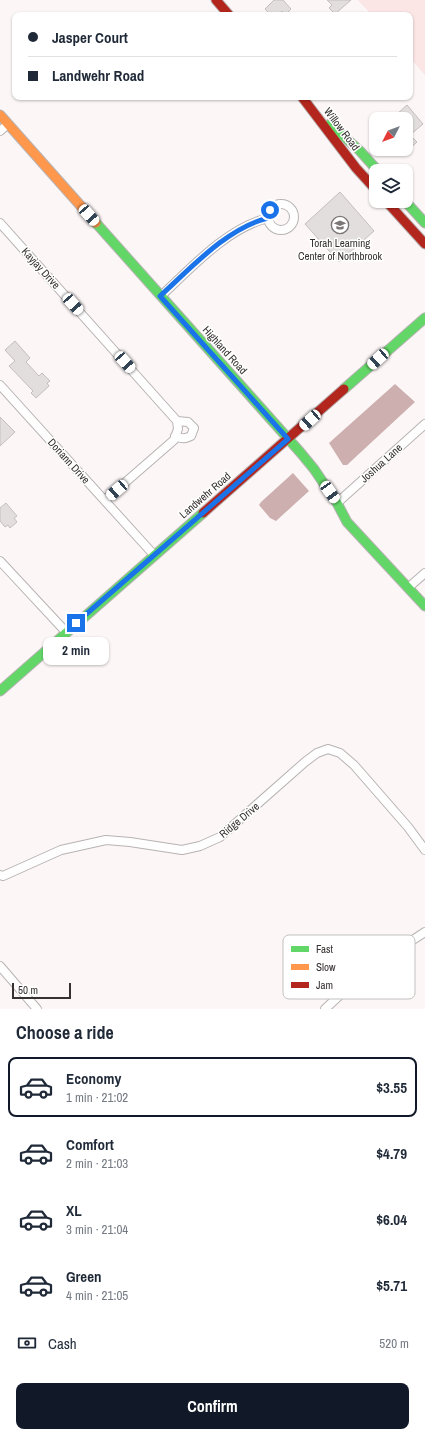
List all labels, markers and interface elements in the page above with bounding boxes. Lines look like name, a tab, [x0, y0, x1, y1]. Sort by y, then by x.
text: Jasper Court	[52, 27, 128, 48]
text: Landwehr Road	[52, 65, 144, 86]
street label: Willow Road	[321, 105, 363, 153]
north arrow	[369, 112, 413, 156]
map controls	[369, 112, 413, 208]
button: layers	[369, 164, 413, 208]
route start	[261, 201, 279, 219]
car	[77, 202, 101, 228]
school or university icon: Torah Learning Center of Northbrook	[330, 215, 350, 235]
place label: Torah Learning Center of Northbrook	[298, 236, 383, 263]
street label: Kayjay Drive	[19, 244, 63, 292]
car	[61, 291, 85, 317]
street label: Highland Road	[200, 323, 250, 377]
car	[365, 347, 391, 371]
car	[113, 349, 137, 375]
car	[297, 408, 323, 432]
street label: Doriann Drive	[45, 435, 93, 487]
street label: Joshua Lane	[357, 441, 405, 485]
street label: Landwehr Road	[176, 469, 234, 521]
car	[104, 478, 130, 502]
car	[318, 479, 342, 505]
route end	[67, 614, 85, 632]
callout: 2 min	[43, 637, 109, 665]
text: 2 min	[62, 642, 90, 659]
street label: Ridge Drive	[216, 799, 262, 841]
legend	[283, 935, 415, 999]
text: Fast	[316, 942, 334, 956]
text: Slow	[316, 960, 336, 974]
text: Jam	[316, 978, 333, 992]
scale bar	[12, 981, 71, 1000]
text: 50 m	[18, 983, 38, 997]
text: Choose a ride	[16, 1020, 114, 1045]
text: Economy	[66, 1068, 121, 1089]
icon: car	[18, 1069, 54, 1105]
text: $3.55	[376, 1077, 407, 1098]
text: 1 min · 21:02	[66, 1089, 128, 1106]
text: Comfort	[66, 1134, 114, 1155]
icon: car	[18, 1135, 54, 1171]
text: $4.79	[376, 1143, 407, 1164]
text: 2 min · 21:03	[66, 1155, 128, 1172]
text: XL	[66, 1200, 82, 1221]
icon: car	[18, 1201, 54, 1237]
text: $6.04	[376, 1209, 407, 1230]
text: 3 min · 21:04	[66, 1221, 128, 1238]
text: Green	[66, 1266, 102, 1287]
icon: car	[18, 1267, 54, 1303]
text: $5.71	[376, 1275, 407, 1296]
text: 4 min · 21:05	[66, 1287, 128, 1304]
icon: cash	[16, 1332, 38, 1354]
text: Cash	[48, 1333, 77, 1354]
text: 520 m	[379, 1335, 409, 1352]
button: Confirm	[16, 1383, 409, 1429]

